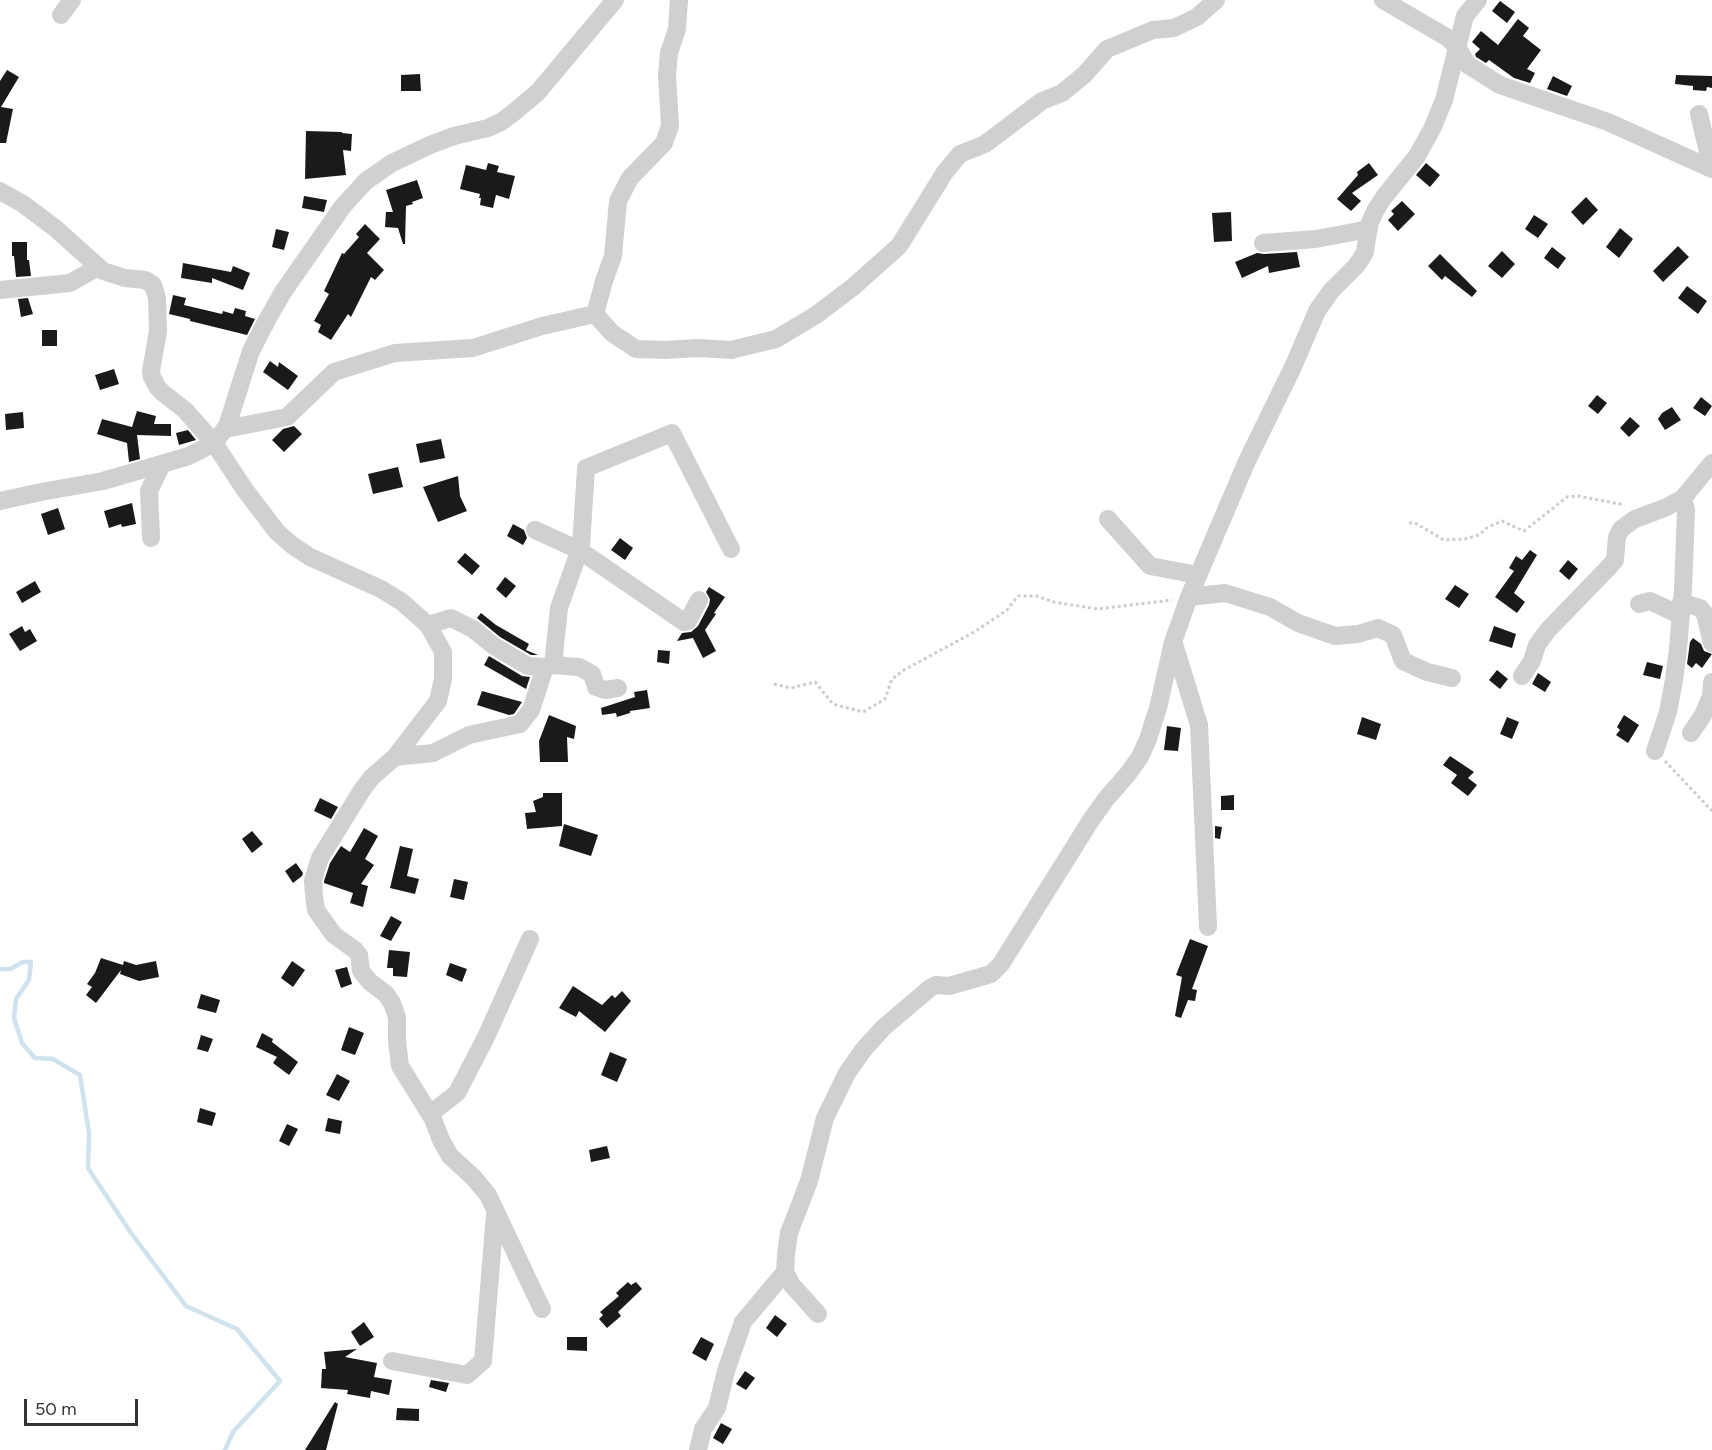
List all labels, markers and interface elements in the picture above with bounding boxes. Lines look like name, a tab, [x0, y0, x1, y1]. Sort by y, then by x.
scale bar	[27, 1387, 141, 1425]
text: 50 m	[35, 1398, 77, 1420]

